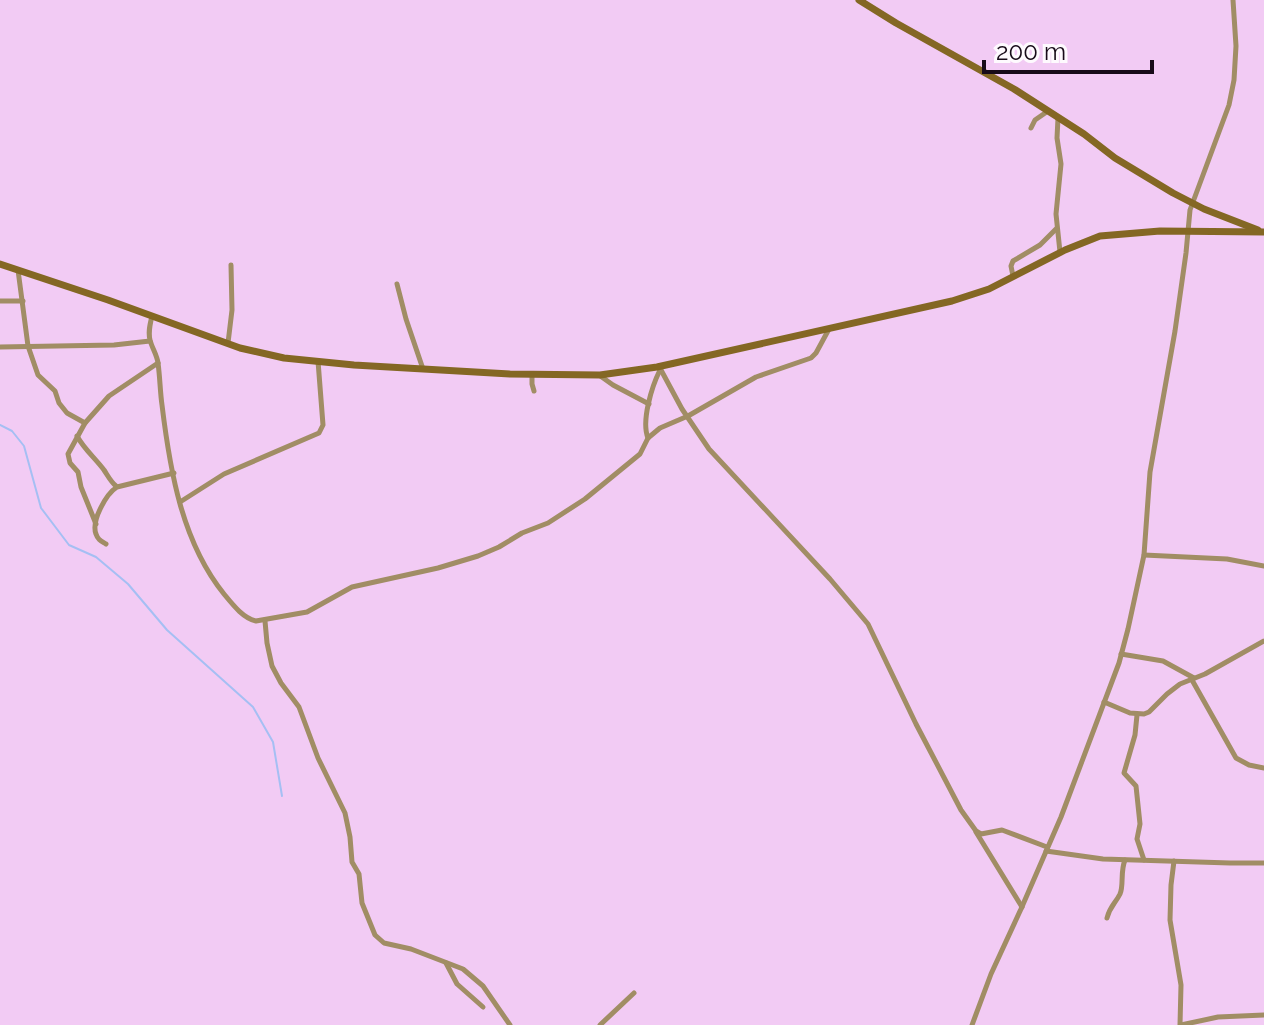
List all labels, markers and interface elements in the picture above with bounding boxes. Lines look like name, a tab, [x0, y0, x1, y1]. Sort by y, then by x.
scale bar	[984, 24, 1152, 74]
text: 200 m	[996, 37, 1066, 66]

